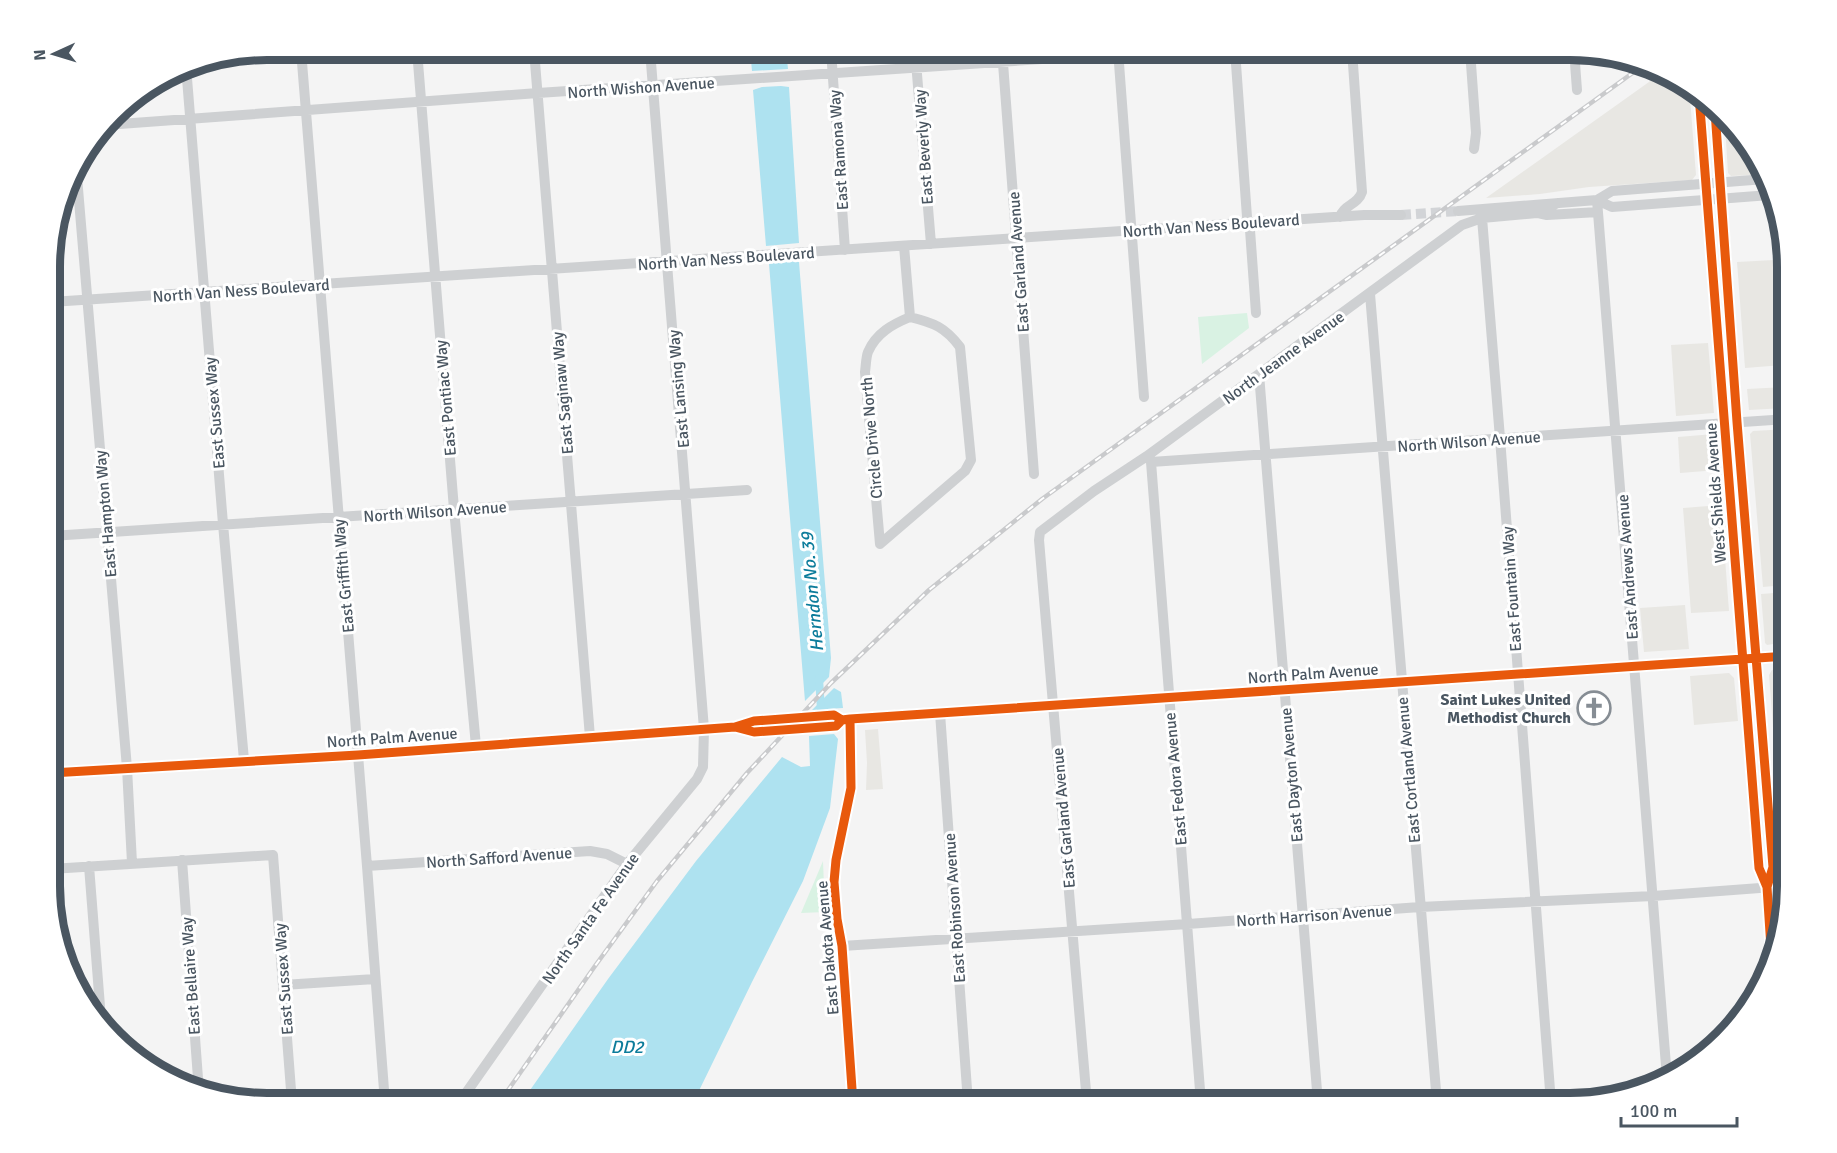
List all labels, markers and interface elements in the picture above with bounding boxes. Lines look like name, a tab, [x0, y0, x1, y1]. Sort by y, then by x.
north arrow	[24, 24, 84, 84]
text: N	[30, 49, 50, 61]
street label: North Wishon Avenue	[567, 73, 715, 103]
street label: East Beverly Way	[910, 88, 938, 205]
street label: East Ramona Way	[825, 89, 853, 211]
street label: East Garland Avenue	[1004, 191, 1034, 333]
street label: North Van Ness Boulevard	[1122, 210, 1300, 242]
street label: North Van Ness Boulevard	[637, 243, 815, 275]
street label: North Van Ness Boulevard	[152, 275, 330, 307]
street label: North Jeanne Avenue	[1219, 307, 1348, 409]
street label: East Lansing Way	[664, 328, 694, 449]
street label: East Saginaw Way	[548, 330, 578, 455]
street label: East Pontiac Way	[431, 339, 461, 457]
street label: East Sussex Way	[200, 356, 230, 470]
street label: Circle Drive North	[857, 376, 887, 500]
street label: West Shields Avenue	[1701, 422, 1731, 564]
street label: North Wilson Avenue	[1397, 427, 1541, 457]
street label: East Hampton Way	[90, 449, 122, 578]
street label: East Andrews Avenue	[1613, 494, 1643, 640]
street label: North Wilson Avenue	[363, 497, 507, 527]
street label: East Griffith Way	[329, 518, 359, 634]
street label: East Fountain Way	[1498, 525, 1526, 652]
water label: Herndon No. 39	[796, 530, 828, 653]
street label: North Palm Avenue	[1247, 659, 1379, 689]
place label: Saint Lukes United Methodist Church	[1440, 690, 1571, 728]
church icon: Saint Lukes United Methodist Church	[1576, 690, 1612, 726]
street label: East Cortland Avenue	[1393, 696, 1425, 844]
street label: East Dayton Avenue	[1276, 707, 1308, 843]
street label: East Fedora Avenue	[1160, 712, 1192, 846]
street label: North Palm Avenue	[326, 723, 458, 753]
street label: East Garland Avenue	[1048, 747, 1080, 889]
street label: East Robinson Avenue	[940, 832, 970, 983]
street label: North Safford Avenue	[425, 843, 573, 873]
street label: North Santa Fe Avenue	[538, 849, 644, 988]
street label: East Dakota Avenue	[812, 880, 844, 1016]
street label: North Harrison Avenue	[1235, 901, 1393, 931]
street label: East Bellaire Way	[177, 916, 205, 1036]
street label: East Sussex Way	[270, 922, 298, 1036]
water label: DD2	[610, 1036, 645, 1058]
scale bar	[1621, 1090, 1736, 1128]
text: 100 m	[1630, 1100, 1677, 1122]

